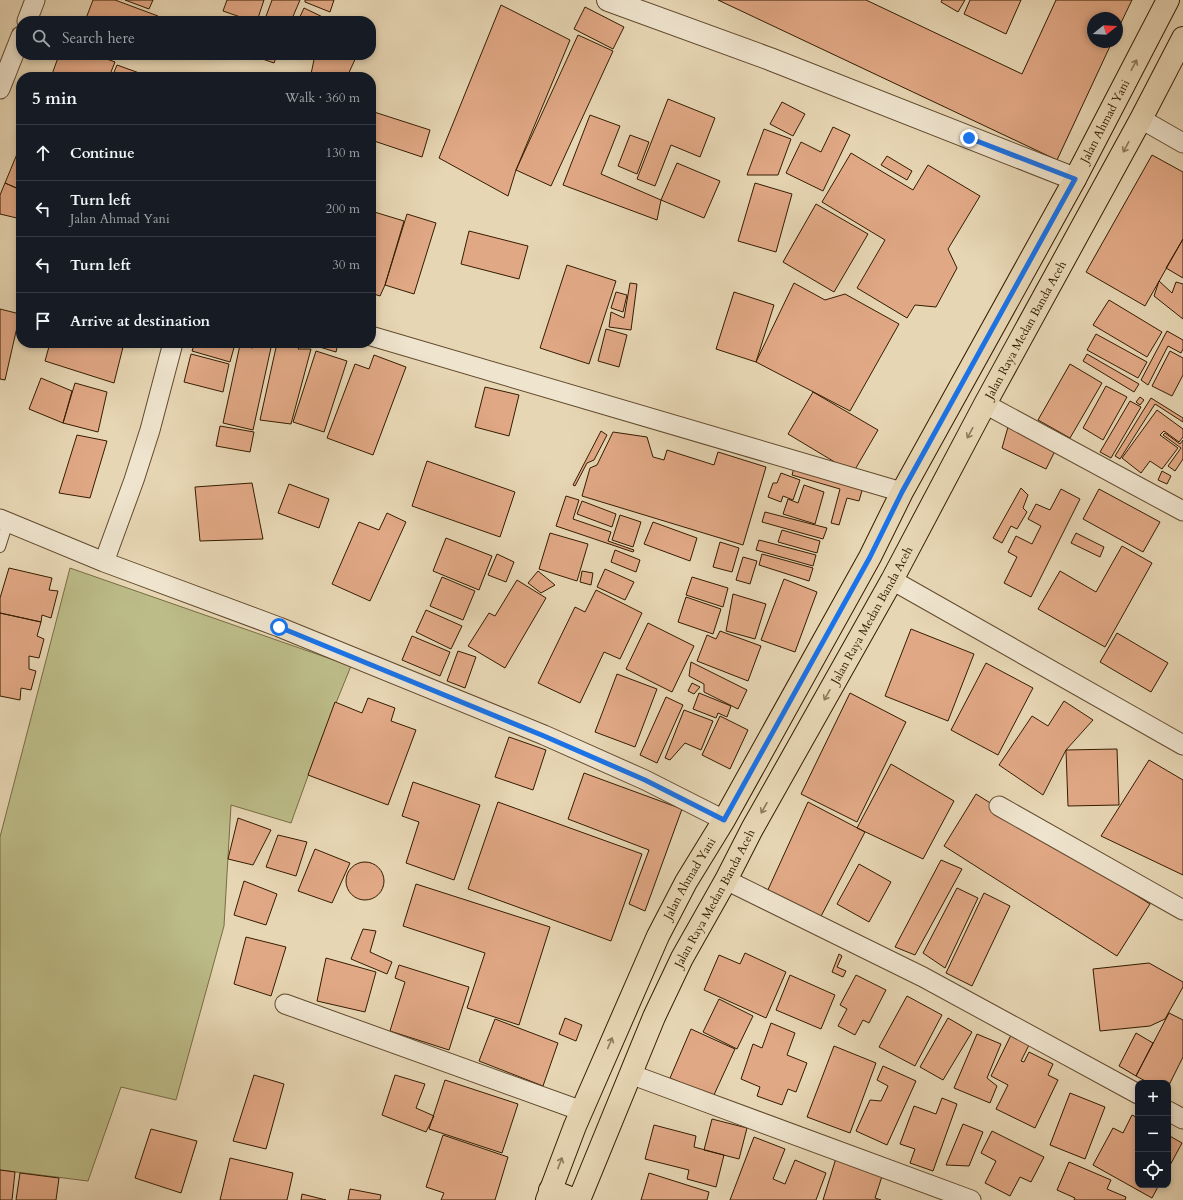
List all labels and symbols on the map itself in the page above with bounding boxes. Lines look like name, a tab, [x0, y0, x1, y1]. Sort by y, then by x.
north arrow	[1087, 12, 1123, 48]
one-way arrow	[1131, 60, 1138, 72]
street label: Jalan Ahmad Yani	[1076, 76, 1134, 168]
route end	[960, 129, 978, 147]
one-way arrow	[1121, 141, 1129, 153]
street label: Jalan Raya Medan Banda Aceh	[980, 258, 1070, 404]
one-way arrow	[965, 427, 973, 439]
street label: Jalan Raya Medan Banda Aceh	[826, 543, 917, 689]
route start	[270, 618, 288, 636]
one-way arrow	[823, 689, 831, 701]
one-way arrow	[759, 802, 767, 814]
street label: Jalan Raya Medan Banda Aceh	[670, 826, 759, 972]
street label: Jalan Ahmad Yani	[659, 834, 720, 924]
one-way arrow	[607, 1038, 615, 1050]
one-way arrow	[557, 1158, 565, 1170]

